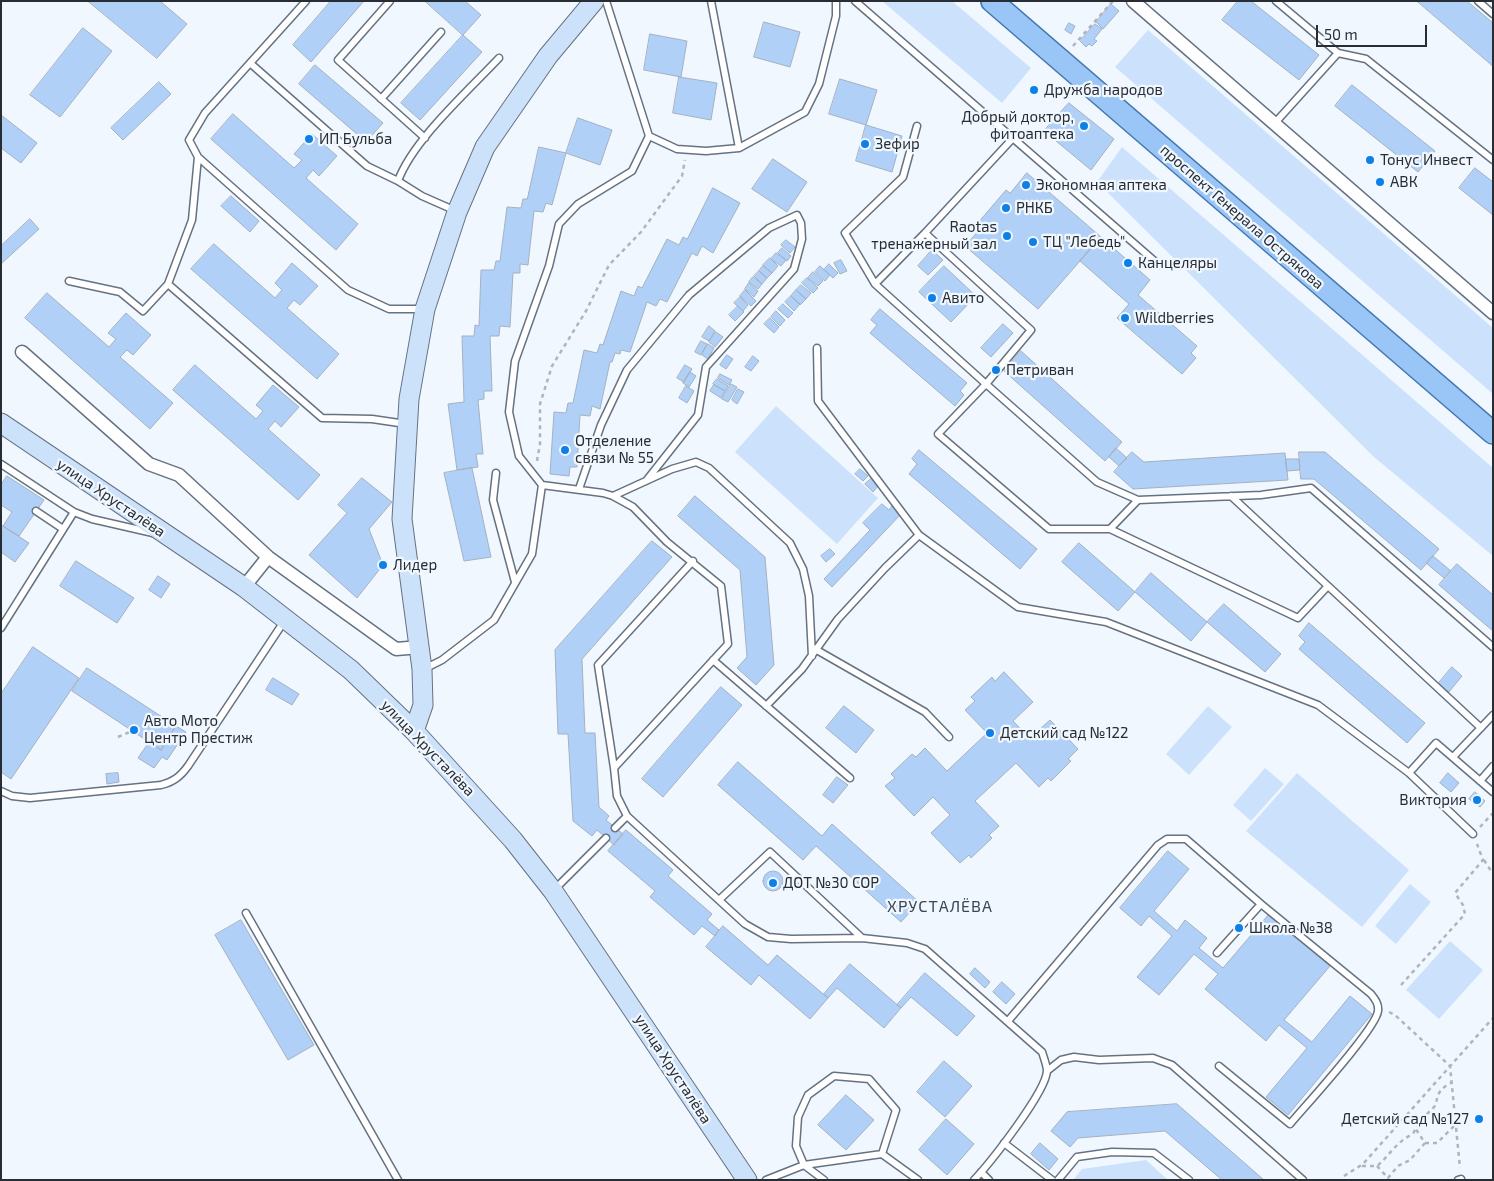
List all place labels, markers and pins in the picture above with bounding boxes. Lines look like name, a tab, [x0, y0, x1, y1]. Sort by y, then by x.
place label: Дружба народов	[1044, 81, 1163, 99]
marker: Дружба народов	[1028, 84, 1040, 96]
place label: Добрый доктор, фитоаптека	[961, 108, 1074, 143]
marker: Добрый доктор, фитоаптека	[1078, 120, 1090, 132]
place label: ИП Бульба	[319, 130, 392, 148]
marker: ИП Бульба	[303, 133, 315, 145]
place label: Зефир	[875, 135, 920, 153]
marker: Зефир	[859, 138, 871, 150]
place label: Тонус Инвест	[1380, 151, 1473, 169]
marker: Тонус Инвест	[1364, 154, 1376, 166]
place label: АВК	[1390, 173, 1418, 191]
place label: Экономная аптека	[1036, 176, 1167, 194]
marker: АВК	[1374, 176, 1386, 188]
marker: Экономная аптека	[1020, 179, 1032, 191]
place label: РНКБ	[1016, 199, 1053, 217]
marker: РНКБ	[1000, 202, 1012, 214]
place label: Raotas тренажерный зал	[871, 218, 997, 253]
marker: Raotas тренажерный зал	[1001, 230, 1013, 242]
place label: ТЦ "Лебедь"	[1043, 233, 1125, 251]
marker: ТЦ "Лебедь"	[1027, 236, 1039, 248]
place label: Канцеляры	[1138, 254, 1217, 272]
marker: Канцеляры	[1122, 257, 1134, 269]
place label: Авито	[942, 289, 984, 307]
marker: Авито	[926, 292, 938, 304]
place label: Wildberries	[1135, 309, 1214, 327]
marker: Wildberries	[1119, 312, 1131, 324]
place label: Петриван	[1006, 361, 1074, 379]
marker: Петриван	[990, 364, 1002, 376]
place label: Отделение связи № 55	[575, 432, 654, 467]
marker: Отделение связи № 55	[559, 444, 571, 456]
place label: Лидер	[393, 556, 437, 574]
marker: Лидер	[377, 559, 389, 571]
place label: Авто Мото Центр Престиж	[144, 712, 253, 747]
marker: Авто Мото Центр Престиж	[128, 724, 140, 736]
place label: Детский сад №122	[1000, 724, 1128, 742]
marker: Детский сад №122	[984, 727, 996, 739]
place label: Виктория	[1399, 791, 1467, 809]
marker: Виктория	[1471, 794, 1483, 806]
place label: ДОТ №30 СОР	[783, 874, 879, 892]
marker: ДОТ №30 СОР	[767, 877, 779, 889]
place label: Школа №38	[1249, 919, 1333, 937]
marker: Школа №38	[1233, 922, 1245, 934]
place label: Детский сад №127	[1341, 1110, 1469, 1128]
marker: Детский сад №127	[1473, 1113, 1485, 1125]

